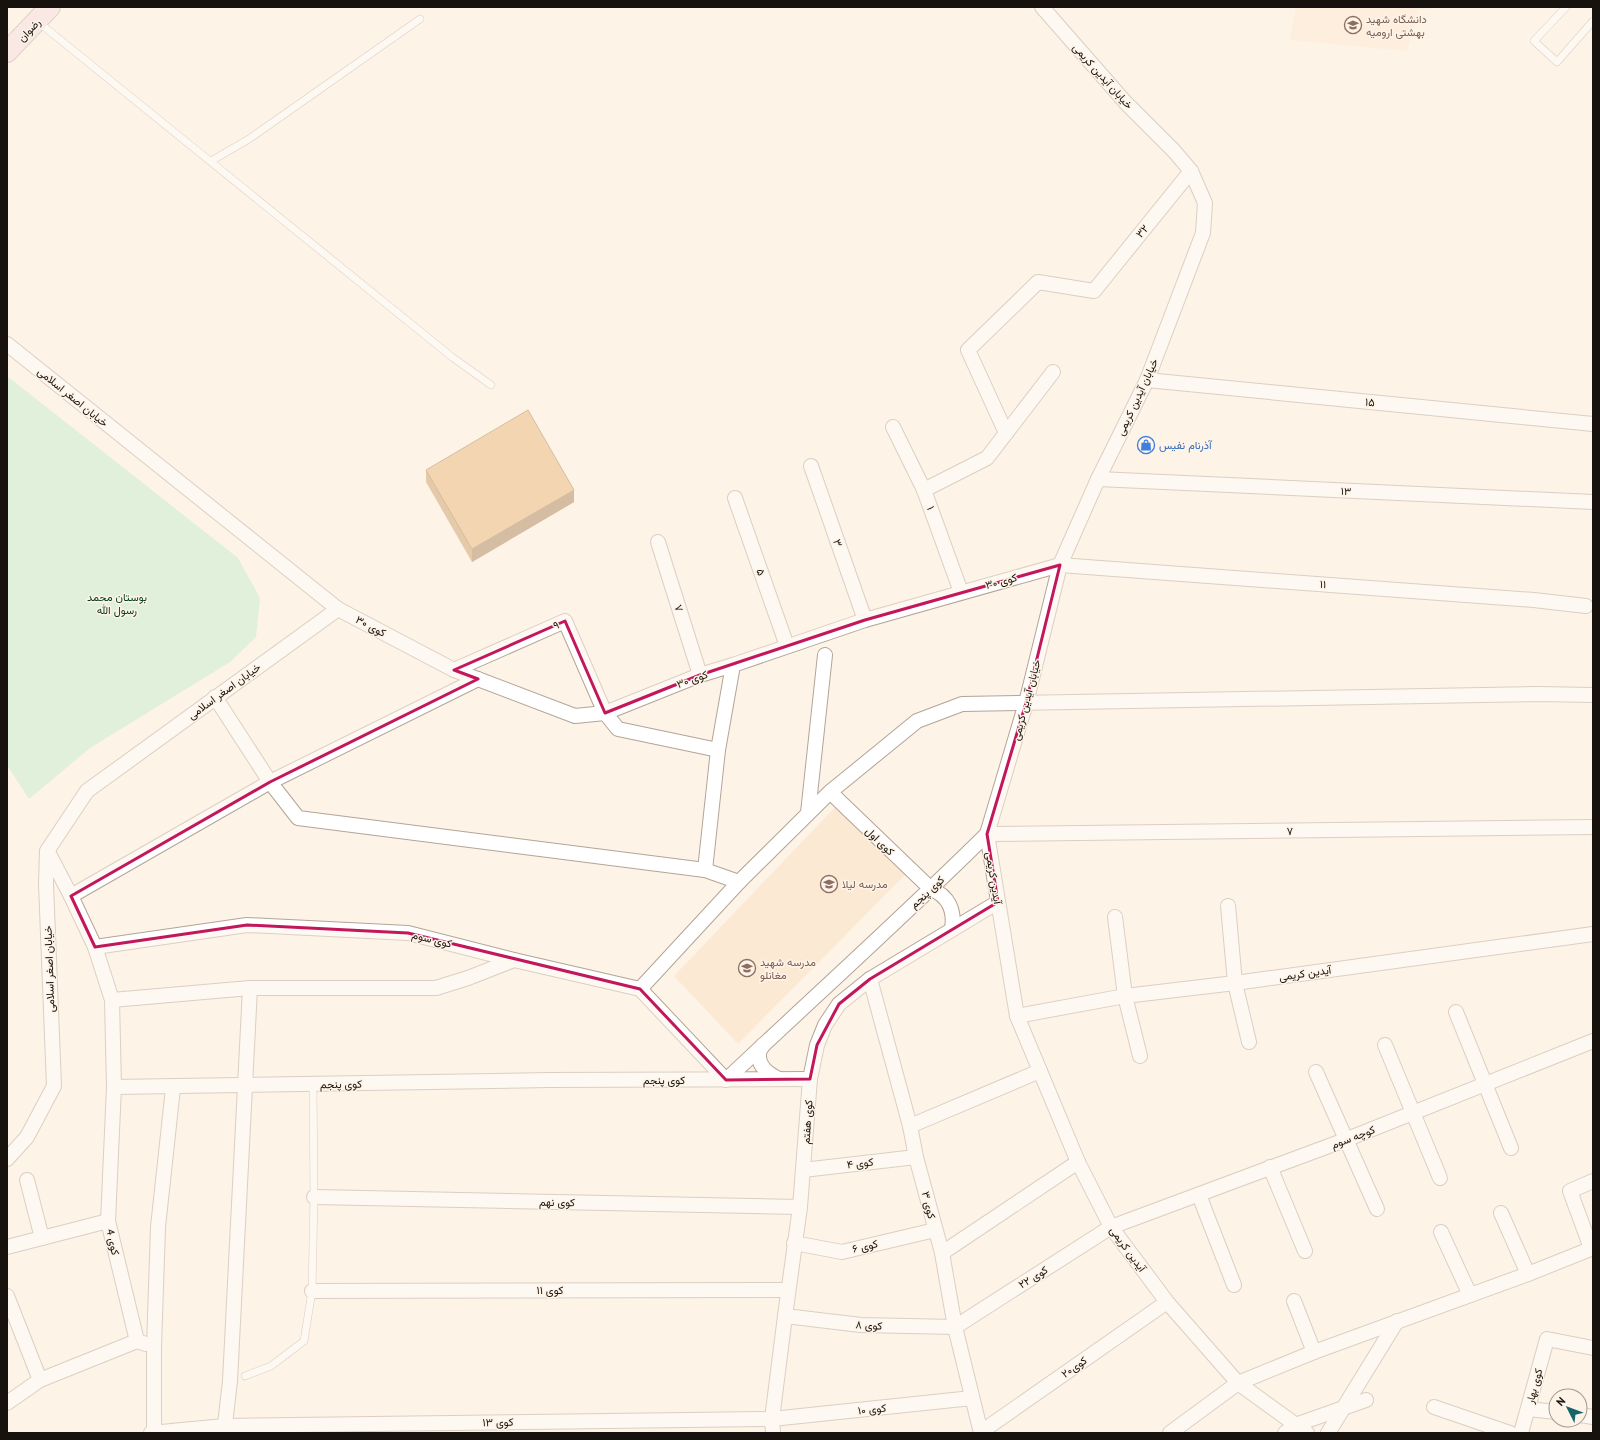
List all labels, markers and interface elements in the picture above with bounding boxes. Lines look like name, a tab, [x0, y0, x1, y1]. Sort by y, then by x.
place label: دانشگاه شهید بهشتی ارومیه	[1366, 12, 1427, 39]
street label: رضوان	[15, 15, 44, 45]
school or university icon: دانشگاه شهید بهشتی ارومیه	[1343, 15, 1363, 35]
street label: خیابان آیدین کریمی	[1070, 40, 1136, 112]
street label: ۳۲	[1132, 221, 1152, 240]
street label: خیابان آیدین کریمی	[1113, 356, 1161, 438]
street label: خیابان اصغر اسلامی	[35, 364, 111, 430]
street label: ۱۵	[1364, 395, 1376, 409]
shop icon: آذرنام نفیس	[1136, 435, 1156, 455]
place label: آذرنام نفیس	[1159, 438, 1213, 453]
street label: ۱۳	[1340, 484, 1352, 498]
street label: ۱	[924, 504, 938, 512]
street label: ۳	[830, 537, 846, 549]
street label: ۵	[753, 567, 769, 577]
street label: کوی ۳۰	[984, 570, 1019, 592]
street label: ۱۱	[1319, 577, 1327, 591]
park label: بوستان محمد رسول الله	[87, 590, 147, 617]
street label: ۷	[671, 603, 687, 614]
street label: کوی ۳۰	[353, 612, 389, 640]
street label: ۹	[551, 618, 561, 632]
street label: خیابان آیدین کریمی	[1008, 658, 1044, 742]
street label: خیابان اصغر اسلامی	[185, 660, 263, 722]
street label: کوی ۳۰	[674, 667, 710, 691]
street label: کوی اول	[863, 824, 898, 858]
street label: ۷	[1287, 824, 1294, 838]
street label: آیدین کریمی	[983, 851, 1005, 907]
street label: کوی پنجم	[907, 872, 948, 912]
school or university icon: مدرسه لیلا	[819, 874, 839, 894]
place label: مدرسه لیلا	[842, 877, 888, 891]
street label: خیابان اصغر اسلامی	[40, 925, 58, 1013]
street label: کوی سوم	[410, 927, 453, 952]
place label: مدرسه شهید مغانلو	[760, 955, 816, 982]
school or university icon: مدرسه شهید مغانلو	[737, 958, 757, 978]
street label: آیدین کریمی	[1278, 962, 1333, 984]
street label: کوی پنجم	[643, 1073, 685, 1088]
street label: کوی پنجم	[320, 1077, 362, 1092]
street label: کوی هفتم	[798, 1099, 817, 1145]
street label: کوچه سوم	[1329, 1122, 1377, 1153]
street label: کوی ۴	[846, 1154, 874, 1172]
street label: کوی ۳	[919, 1190, 939, 1220]
street label: کوی نهم	[539, 1195, 575, 1210]
street label: آیدین کریمی	[1107, 1224, 1150, 1276]
street label: کوی 4	[103, 1228, 123, 1257]
street label: کوی ۶	[851, 1236, 879, 1256]
street label: کوی ۲۲	[1016, 1263, 1050, 1291]
street label: کوی ۱۱	[537, 1283, 564, 1297]
street label: کوی ۸	[855, 1317, 883, 1333]
street label: کوی۲۰	[1059, 1353, 1090, 1381]
street label: کوی بهار	[1522, 1367, 1545, 1406]
north arrow	[1548, 1388, 1588, 1428]
text: N	[1553, 1394, 1568, 1409]
street label: کوی ۱۰	[857, 1401, 887, 1417]
street label: کوی ۱۳	[482, 1415, 514, 1429]

